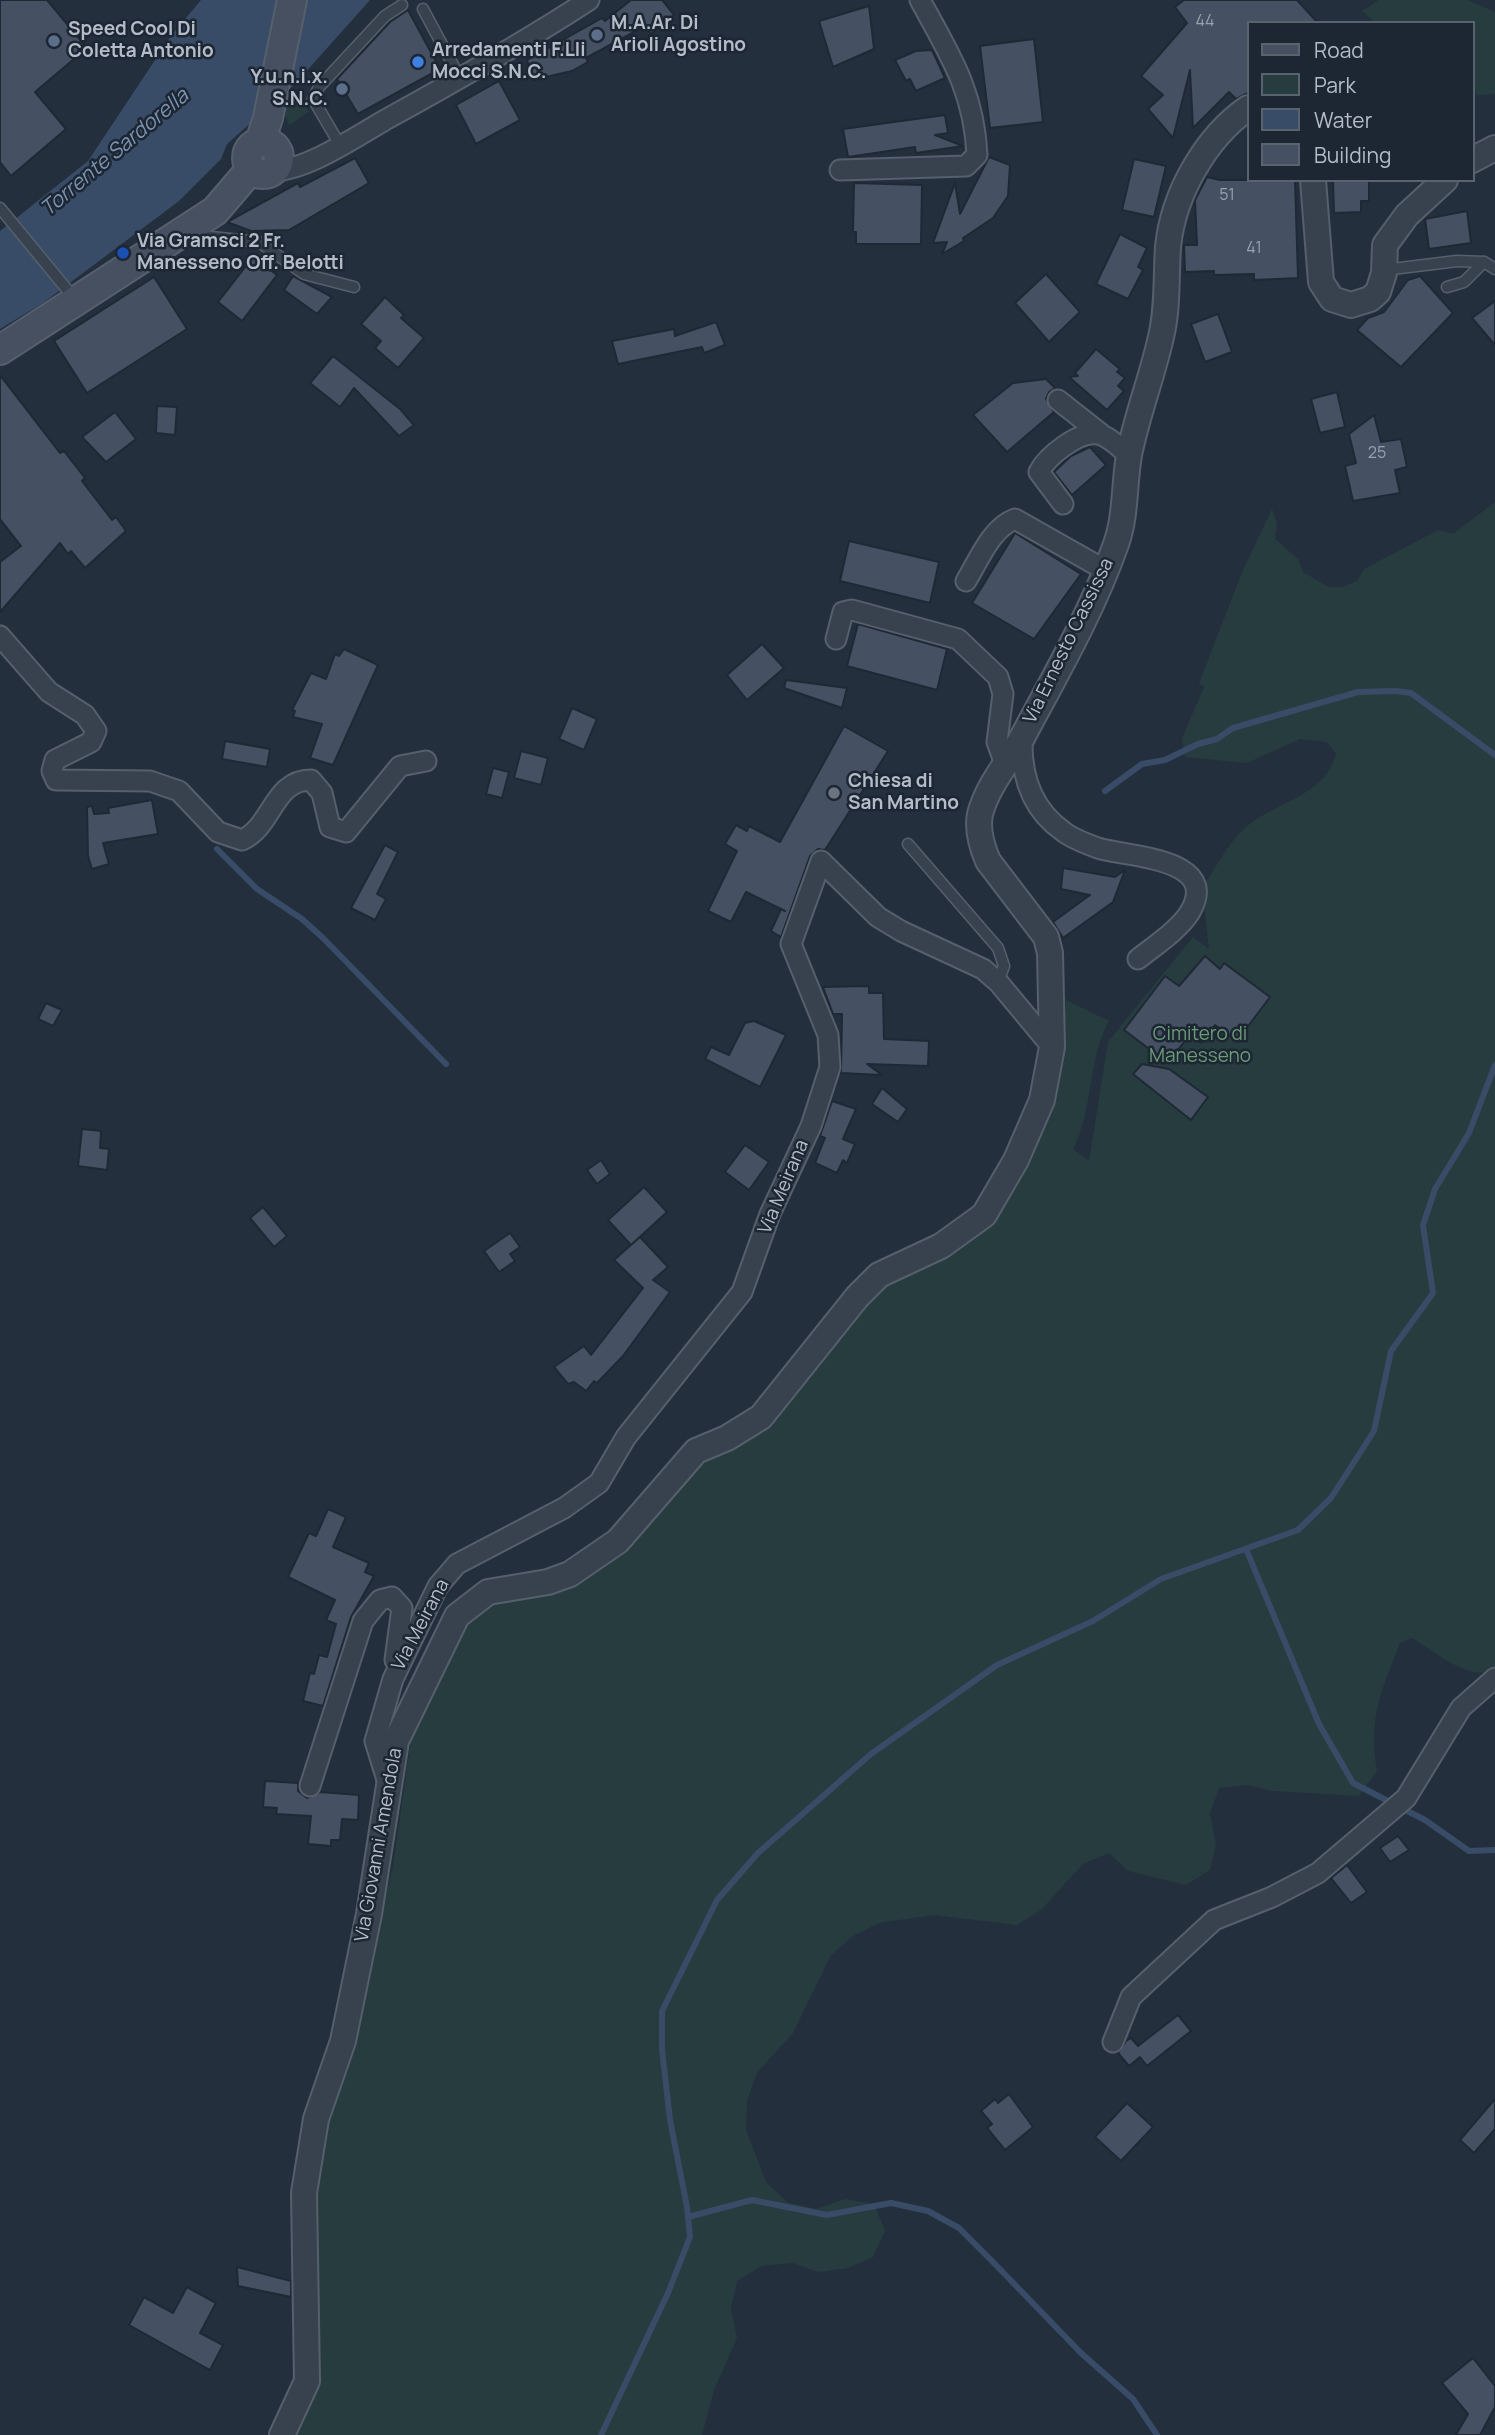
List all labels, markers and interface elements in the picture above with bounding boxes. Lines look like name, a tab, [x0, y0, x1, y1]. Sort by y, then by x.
house number: 44	[1195, 12, 1215, 32]
place label: M.A.Ar. Di Arioli Agostino	[611, 13, 746, 57]
place label: Speed Cool Di Coletta Antonio	[68, 19, 214, 63]
legend	[1246, 21, 1474, 182]
marker: M.A.Ar. Di Arioli Agostino	[589, 27, 605, 43]
marker: Speed Cool Di Coletta Antonio	[46, 33, 62, 49]
text: Road	[1314, 36, 1364, 64]
place label: Arredamenti F.Lli Mocci S.N.C.	[432, 40, 585, 84]
marker: Arredamenti F.Lli Mocci S.N.C.	[410, 54, 426, 70]
place label: Y.u.n.i.x. S.N.C.	[251, 67, 328, 111]
text: Park	[1314, 71, 1356, 99]
marker: Y.u.n.i.x. S.N.C.	[334, 81, 350, 97]
water label: Torrente Sardorella	[36, 84, 194, 222]
text: Water	[1314, 106, 1372, 134]
text: Building	[1314, 141, 1391, 169]
house number: 51	[1219, 186, 1235, 206]
place label: Via Gramsci 2 Fr. Manesseno Off. Belotti	[137, 231, 344, 275]
house number: 41	[1246, 239, 1262, 259]
marker: Via Gramsci 2 Fr. Manesseno Off. Belotti	[115, 245, 131, 261]
house number: 25	[1368, 444, 1386, 464]
street label: Via Ernesto Cassissa	[1019, 555, 1119, 727]
place label: Chiesa di San Martino	[848, 771, 959, 815]
marker: Chiesa di San Martino	[826, 785, 842, 801]
park label: Cimitero di Manesseno	[1149, 1024, 1251, 1068]
street label: Via Meirana	[754, 1136, 814, 1238]
street label: Via Meirana	[387, 1575, 455, 1675]
street label: Via Giovanni Amendola	[351, 1746, 407, 1944]

